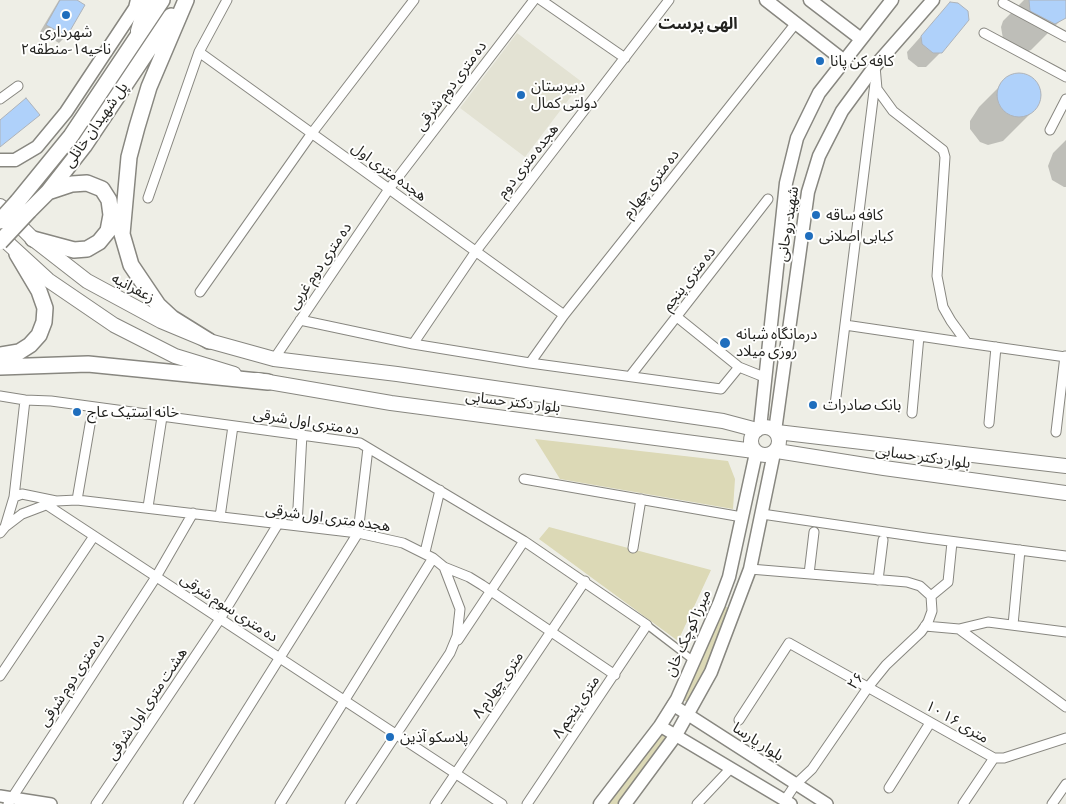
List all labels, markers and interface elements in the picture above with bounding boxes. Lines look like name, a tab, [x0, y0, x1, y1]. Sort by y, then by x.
marker: شهرداری ناحیه۱-منطقه۲	[60, 9, 72, 21]
district label: الهی پرست	[658, 14, 738, 34]
place label: شهرداری ناحیه۱-منطقه۲	[21, 23, 111, 58]
street label: ده متری دوم شرقی	[411, 38, 491, 134]
place label: کافه کن پانا	[830, 52, 894, 70]
marker: کافه کن پانا	[814, 55, 826, 67]
place label: دبیرستان دولتی کمال	[531, 77, 598, 112]
street label: پل شهیدان خانلی	[60, 79, 132, 171]
marker: دبیرستان دولتی کمال	[515, 89, 527, 101]
street label: هجده متری دوم	[493, 120, 563, 202]
street label: هجده متری اول	[348, 139, 430, 205]
street label: ده متری چهارم	[619, 146, 683, 222]
street label: شهید روحانی	[773, 185, 803, 263]
place label: کافه ساقه	[826, 206, 883, 224]
marker: کافه ساقه	[810, 209, 822, 221]
street label: ده متری دوم غربی	[284, 219, 356, 313]
place label: کبابی اصلانی	[819, 227, 893, 245]
marker: کبابی اصلانی	[803, 230, 815, 242]
street label: ده متری پنجم	[658, 243, 720, 315]
street label: زعفرانیه	[108, 269, 158, 307]
place label: درمانگاه شبانه روزی میلاد	[736, 325, 817, 360]
marker: درمانگاه شبانه روزی میلاد	[718, 336, 732, 350]
street label: بلوار دکتر حسابی	[464, 387, 562, 417]
place label: بانک صادرات	[823, 396, 901, 414]
marker: بانک صادرات	[807, 399, 819, 411]
place label: خانه استیک عاج	[87, 403, 179, 421]
street label: ده متری اول شرقی	[252, 405, 360, 439]
marker: خانه استیک عاج	[71, 406, 83, 418]
street label: بلوار دکتر حسابی	[874, 441, 972, 473]
street label: هجده متری اول شرقی	[264, 500, 392, 536]
street label: ده متری سوم شرقی	[177, 570, 281, 646]
street label: میرزا کوچک خان	[661, 587, 715, 679]
street label: ده متری دوم شرقی	[35, 630, 109, 730]
street label: هشت متری اول شرقی	[103, 644, 191, 764]
street label: ۸ متری چهارم	[468, 648, 528, 722]
street label: ۲۶	[844, 669, 868, 693]
street label: ۸ متری پنجم	[548, 672, 604, 742]
street label: ۱۰ متری ۱۶	[922, 697, 992, 747]
street label: بلوار پارسا	[729, 719, 787, 765]
place label: پلاسکو آذین	[400, 728, 469, 746]
marker: پلاسکو آذین	[384, 731, 396, 743]

